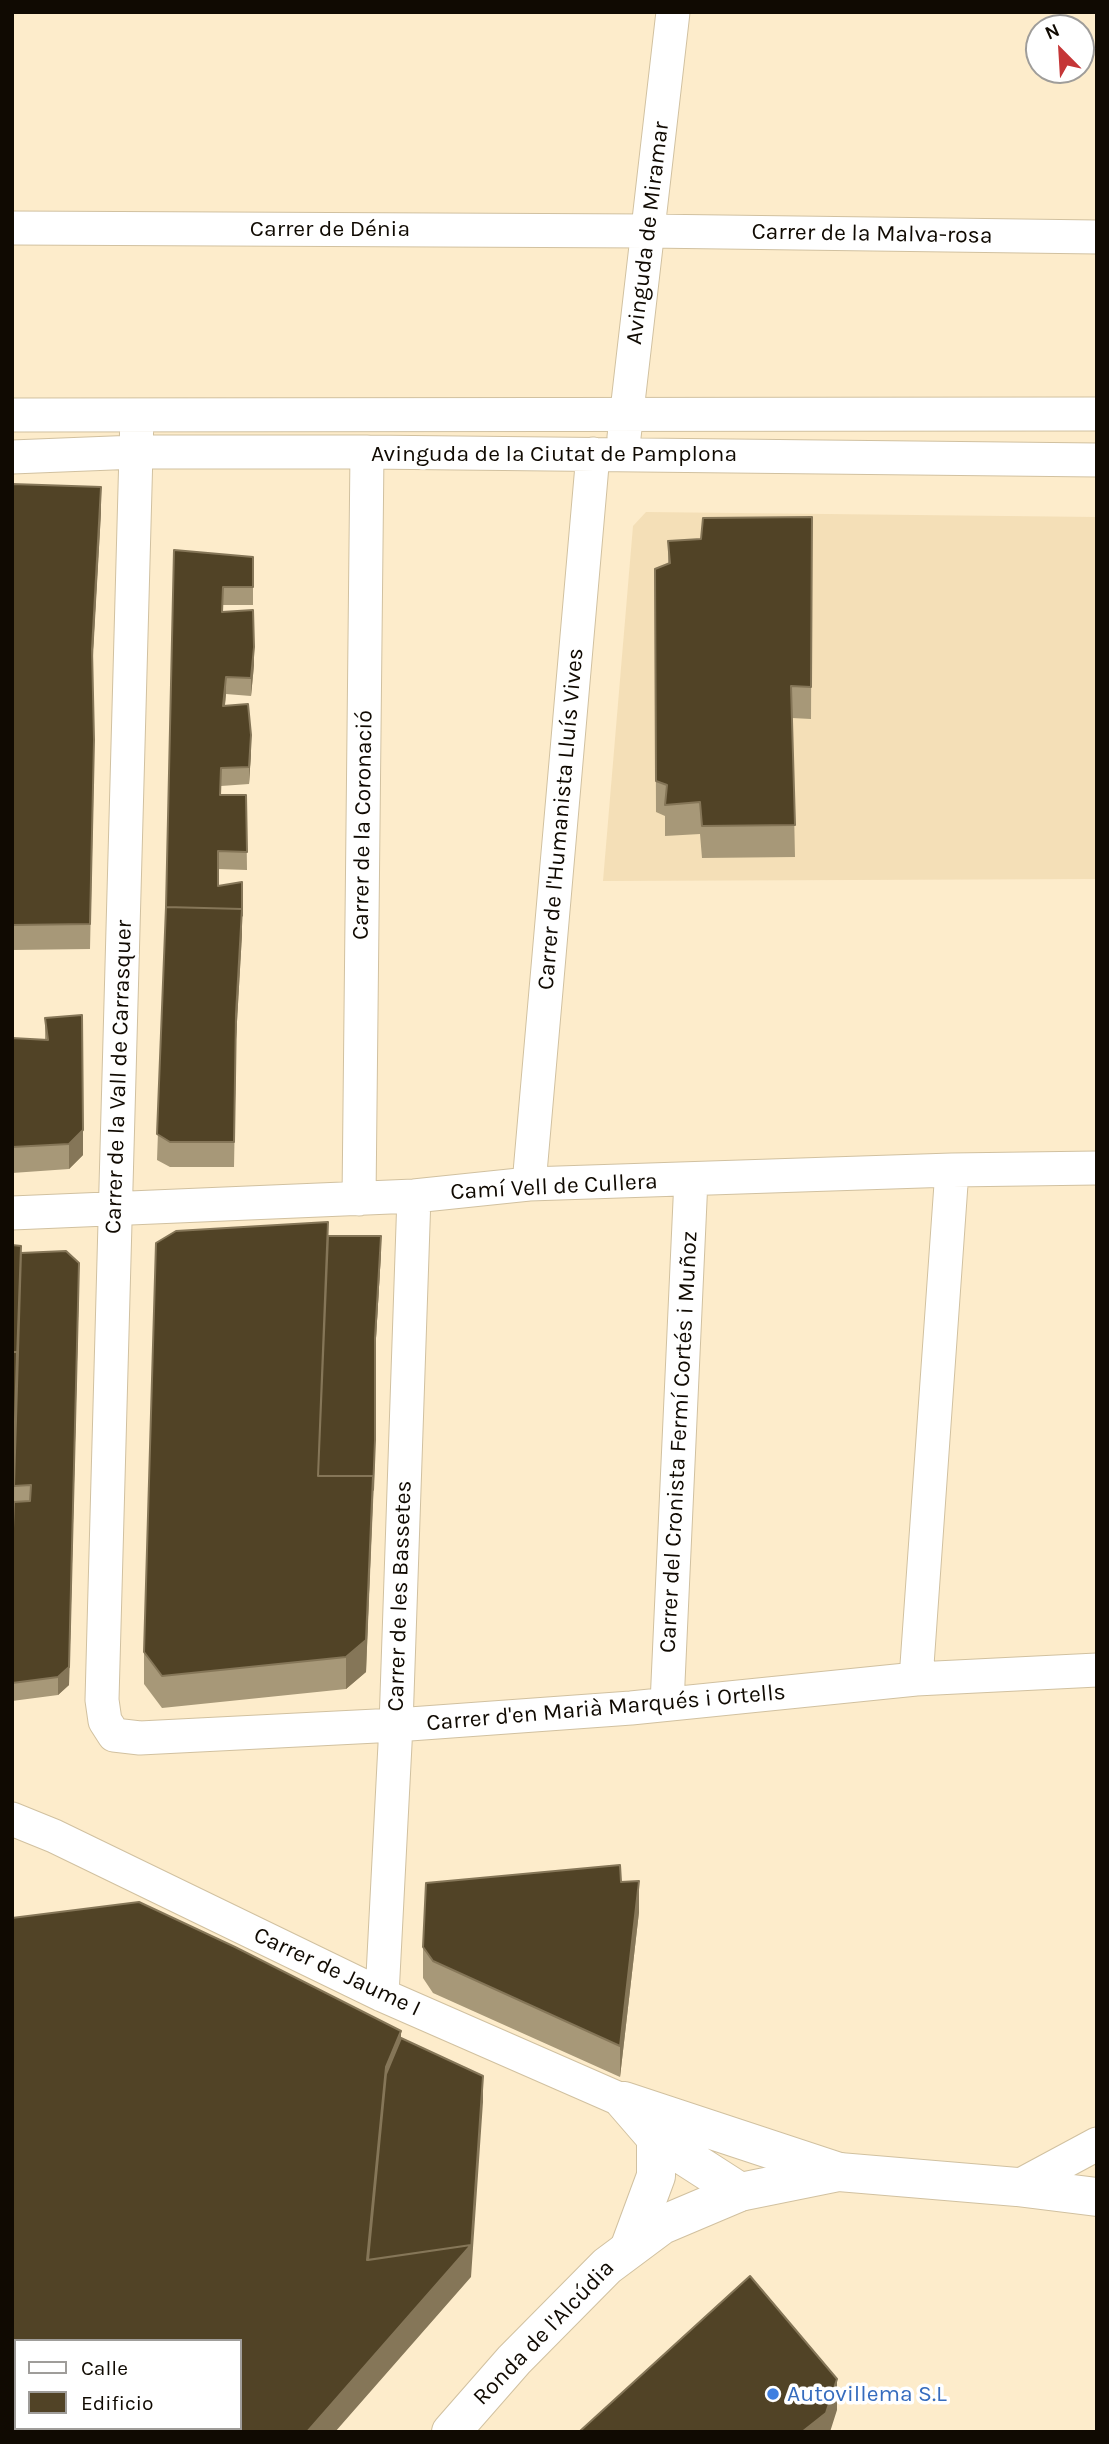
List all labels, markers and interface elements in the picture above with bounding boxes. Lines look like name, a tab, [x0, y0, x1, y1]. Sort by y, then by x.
north arrow	[1025, 14, 1095, 84]
text: N	[1042, 19, 1063, 44]
street label: Avinguda de Miramar	[621, 120, 675, 346]
street label: Carrer de Dénia	[250, 215, 410, 243]
street label: Carrer de la Malva-rosa	[751, 218, 993, 250]
street label: Avinguda de la Ciutat de Pamplona	[371, 440, 737, 468]
street label: Carrer de l'Humanista Lluís Vives	[532, 647, 590, 991]
street label: Carrer de la Coronació	[347, 710, 379, 940]
street label: Carrer de la Vall de Carrasquer	[100, 920, 138, 1234]
street label: Camí Vell de Cullera	[450, 1168, 658, 1206]
street label: Carrer del Cronista Fermí Cortés i Muñoz	[654, 1230, 704, 1654]
street label: Carrer de les Bassetes	[382, 1480, 418, 1712]
street label: Carrer d'en Marià Marqués i Ortells	[425, 1679, 787, 1737]
street label: Carrer de Jaume I	[249, 1921, 425, 2023]
street label: Ronda de l'Alcúdia	[468, 2255, 620, 2411]
legend	[14, 2339, 242, 2430]
text: Calle	[81, 2356, 128, 2380]
place label: Autovillema S.L	[787, 2380, 947, 2408]
marker: Autovillema S.L	[765, 2386, 781, 2402]
text: Edificio	[81, 2391, 154, 2415]

